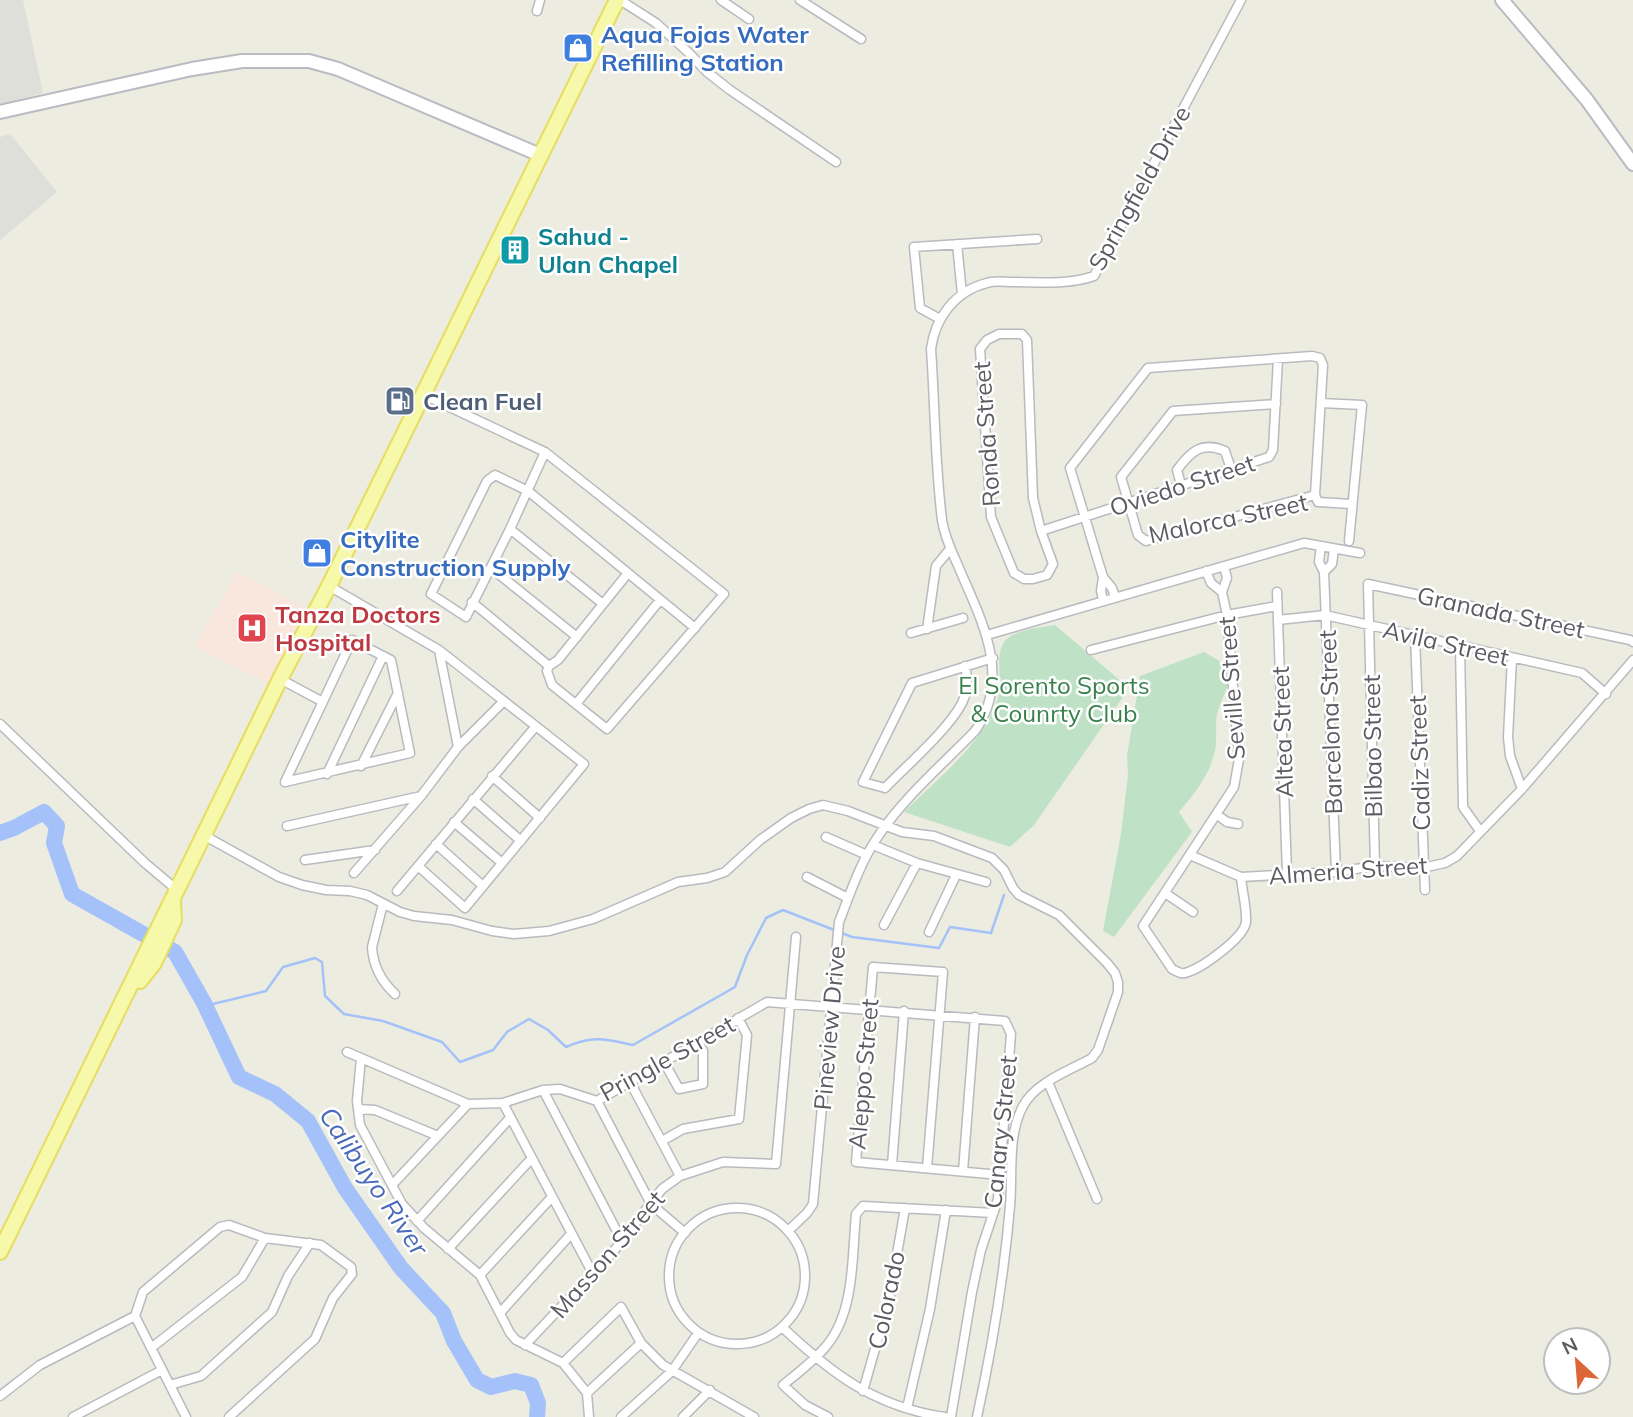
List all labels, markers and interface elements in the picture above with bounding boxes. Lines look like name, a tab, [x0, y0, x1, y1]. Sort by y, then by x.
place label: Aqua Fojas Water Refilling Station	[601, 19, 809, 77]
shop icon: Aqua Fojas Water Refilling Station	[561, 31, 595, 65]
street label: Springfield Drive	[1081, 100, 1197, 276]
place label: Sahud - Ulan Chapel	[538, 221, 678, 279]
building icon: Sahud - Ulan Chapel	[498, 233, 532, 267]
street label: Ronda Street	[966, 360, 1006, 508]
fuel station icon: Clean Fuel	[383, 384, 417, 418]
place label: Clean Fuel	[423, 386, 542, 416]
street label: Oviedo Street	[1106, 447, 1258, 523]
street label: Malorca Street	[1146, 487, 1310, 549]
place label: Citylite Construction Supply	[340, 524, 572, 582]
shop icon: Citylite Construction Supply	[300, 536, 334, 570]
street label: Granada Street	[1415, 580, 1587, 644]
place label: Tanza Doctors Hospital	[275, 599, 440, 657]
hospital icon: Tanza Doctors Hospital	[235, 611, 269, 645]
street label: Avila Street	[1380, 614, 1512, 672]
street label: Seville Street	[1211, 615, 1251, 761]
street label: Barcelona Street	[1312, 629, 1348, 815]
street label: Altea Street	[1265, 666, 1299, 798]
park label: El Sorento Sports & Counrty Club	[958, 670, 1150, 728]
street label: Bilbao Street	[1356, 674, 1388, 818]
street label: Cadiz Street	[1402, 695, 1436, 831]
street label: Almeria Street	[1268, 849, 1428, 891]
street label: Pineview Drive	[807, 945, 851, 1111]
street label: Aleppo Street	[841, 997, 885, 1151]
street label: Pringle Street	[594, 1009, 740, 1107]
street label: Canary Street	[977, 1054, 1023, 1210]
water label: Calibuyo River	[312, 1100, 437, 1263]
street label: Masson Street	[543, 1184, 671, 1324]
street label: Colorado	[861, 1248, 911, 1352]
north arrow	[1542, 1326, 1612, 1396]
text: N	[1558, 1332, 1581, 1360]

